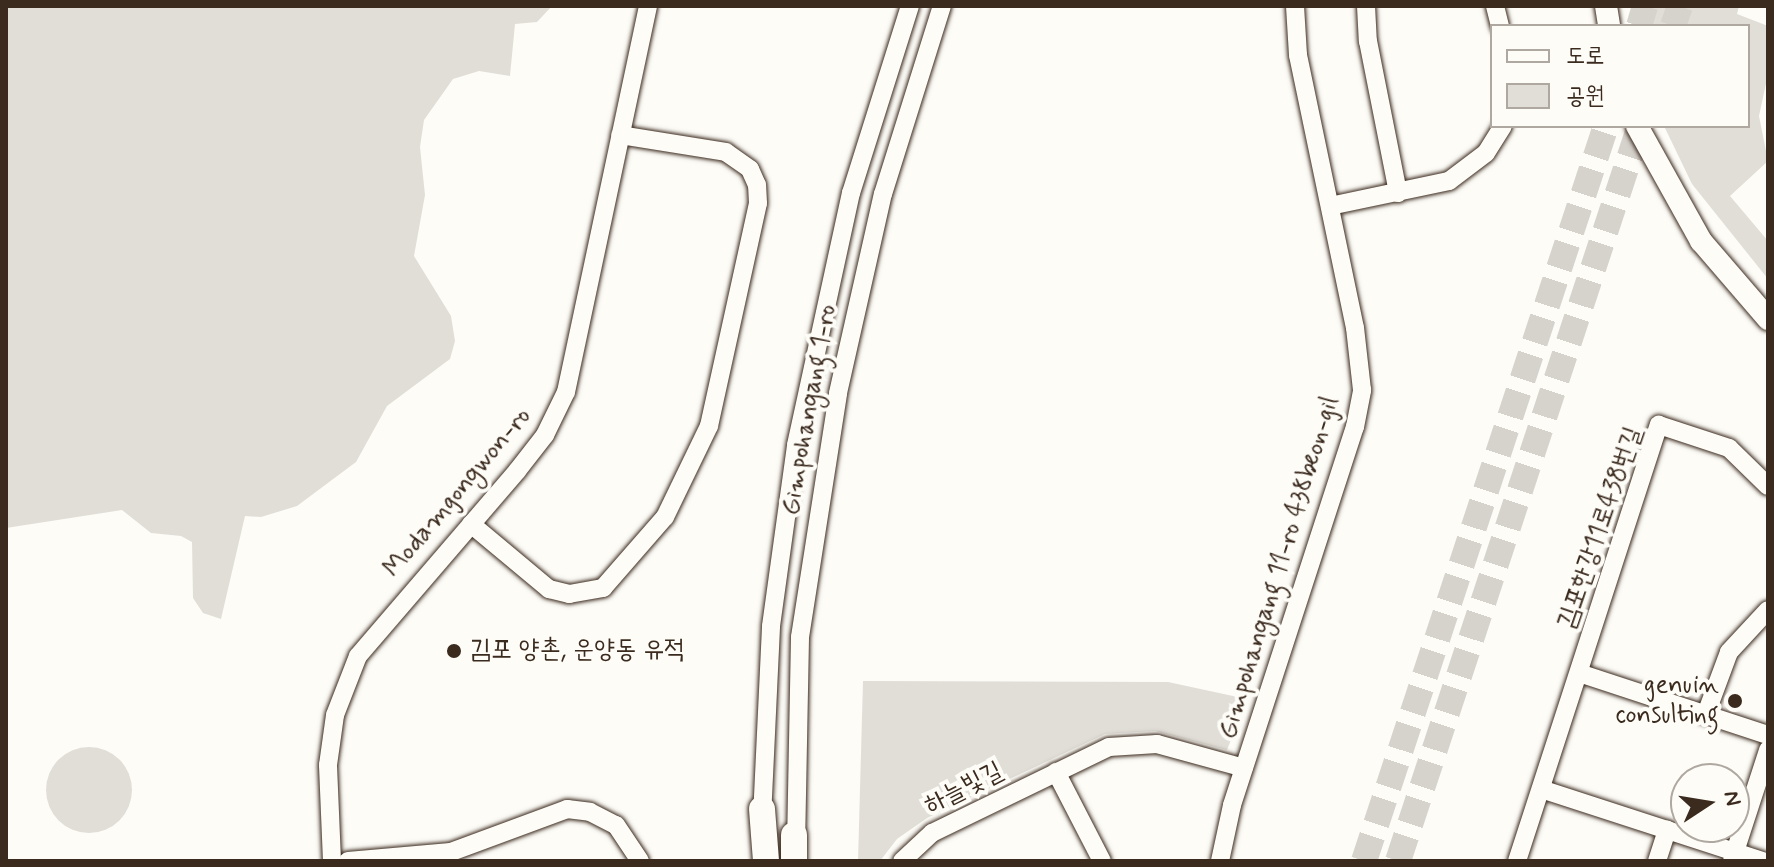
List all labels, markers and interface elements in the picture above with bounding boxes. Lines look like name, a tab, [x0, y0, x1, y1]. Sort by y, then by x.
legend	[1490, 24, 1750, 128]
text: 도로	[1566, 41, 1605, 72]
text: 공원	[1566, 81, 1605, 112]
street label: Gimpohangang 1-ro	[776, 302, 844, 518]
street label: Gimpohangang 11-ro 438beon-gil	[1213, 393, 1347, 743]
street label: Modamgongwon-ro	[378, 402, 538, 584]
street label: 김포한강11로438번길	[1552, 423, 1650, 633]
place label: 김포 양촌, 운양동 유적	[470, 635, 685, 667]
marker: 김포 양촌, 운양동 유적	[445, 642, 463, 660]
place label: genuin consulting	[1616, 670, 1719, 732]
marker: genuin consulting	[1726, 692, 1744, 710]
street label: 하늘빛길	[920, 756, 1008, 822]
north arrow	[1670, 763, 1750, 843]
text: N	[1716, 788, 1747, 809]

